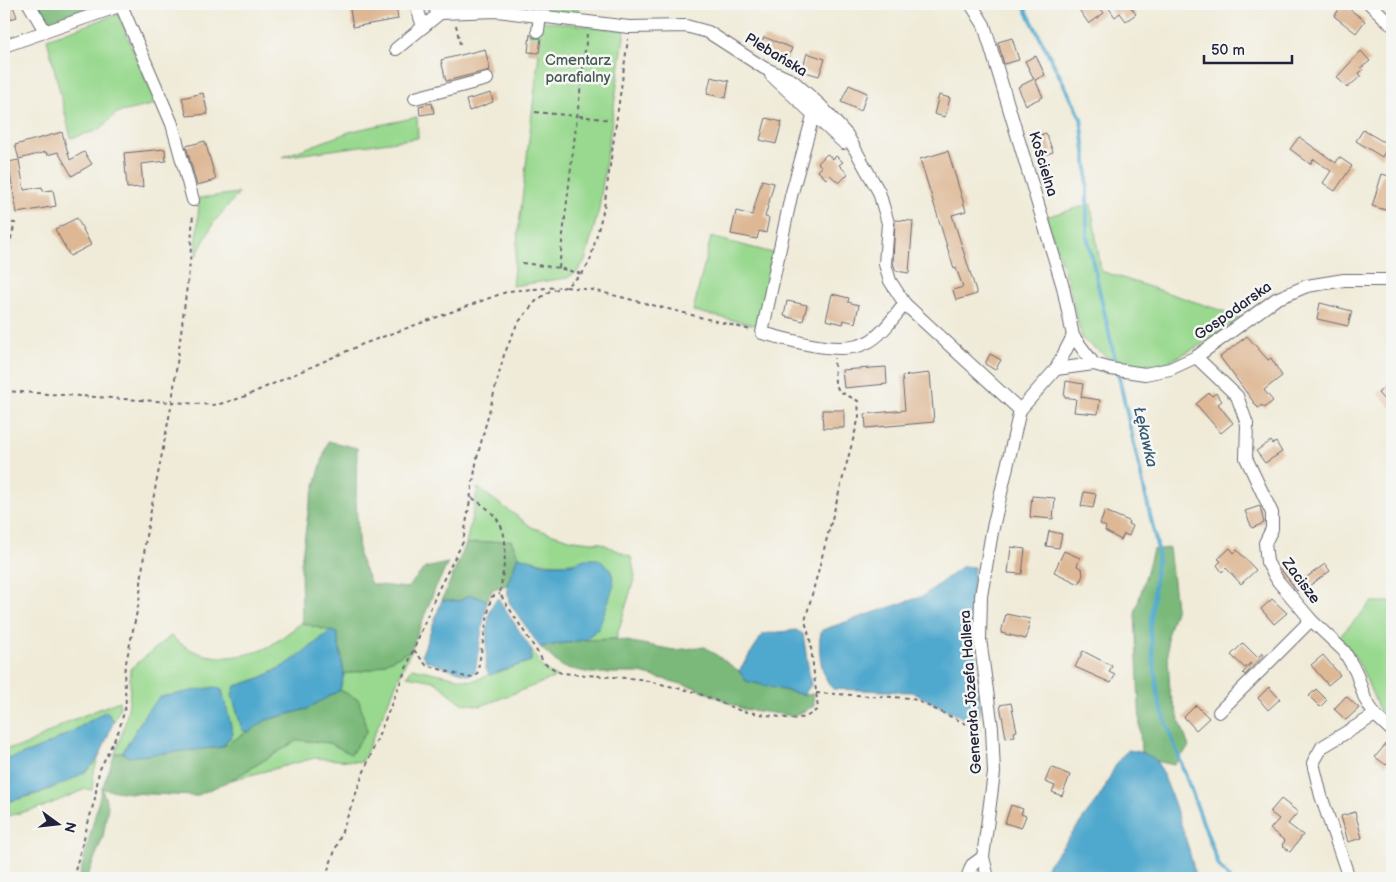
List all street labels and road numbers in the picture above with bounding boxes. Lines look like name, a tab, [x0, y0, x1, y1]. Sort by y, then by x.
street label: Plebańska	[741, 29, 811, 81]
street label: Kościelna	[1024, 129, 1062, 199]
street label: Gospodarska	[1191, 277, 1275, 345]
street label: Zacisze	[1277, 554, 1324, 608]
street label: Generała Józefa Hallera	[956, 609, 986, 775]

